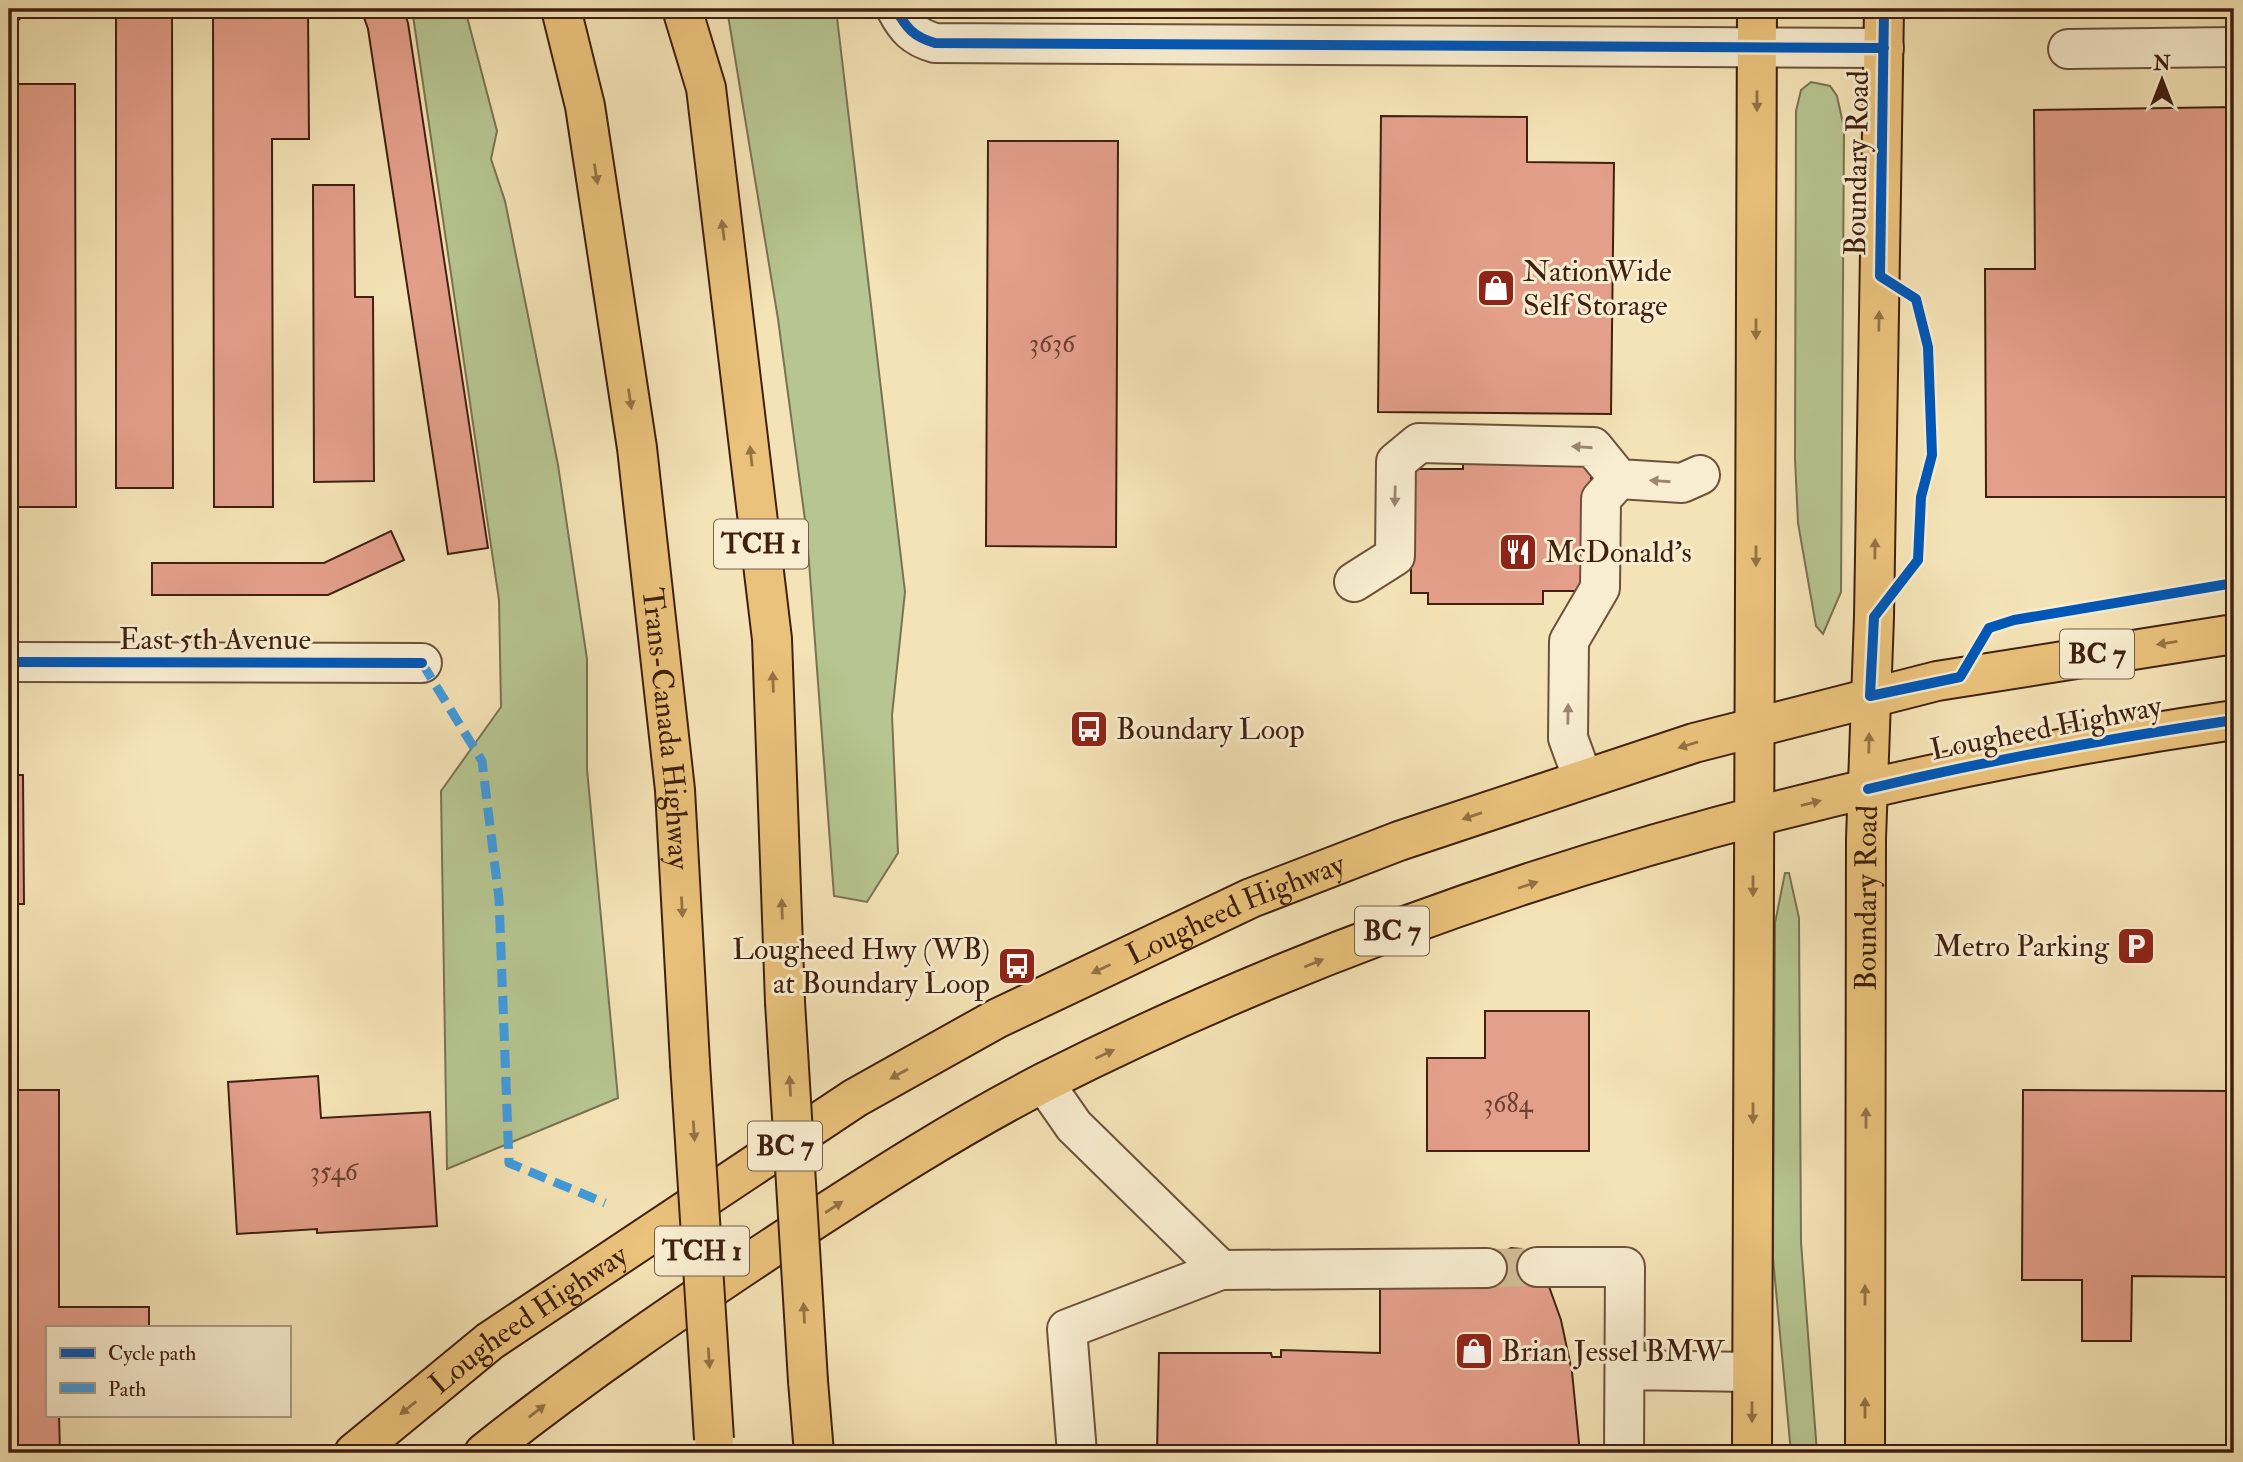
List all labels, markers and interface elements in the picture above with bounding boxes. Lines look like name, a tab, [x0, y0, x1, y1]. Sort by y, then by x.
north arrow	[2128, 46, 2198, 116]
text: N	[2152, 52, 2171, 76]
street label: Boundary Road	[1837, 70, 1877, 256]
one-way arrow	[1751, 91, 1763, 113]
one-way arrow	[591, 163, 602, 185]
one-way arrow	[718, 219, 729, 241]
place label: NationWide Self Storage	[1523, 253, 1672, 324]
shop icon: NationWide Self Storage	[1475, 267, 1517, 309]
one-way arrow	[1873, 310, 1885, 332]
one-way arrow	[1750, 318, 1762, 340]
house number: 3636	[1029, 328, 1077, 360]
one-way arrow	[624, 388, 635, 410]
one-way arrow	[1571, 442, 1593, 453]
one-way arrow	[745, 445, 756, 467]
one-way arrow	[1649, 475, 1671, 486]
one-way arrow	[1389, 485, 1401, 507]
road number: TCH 1	[714, 520, 808, 568]
restaurant icon: McDonald's	[1497, 531, 1539, 573]
place label: McDonald's	[1545, 534, 1692, 571]
one-way arrow	[1869, 538, 1881, 560]
one-way arrow	[1750, 546, 1762, 568]
street label: Trans-Canada Highway	[634, 586, 698, 871]
street label: East 5th Avenue	[119, 621, 311, 658]
road number: BC 7	[2060, 630, 2134, 678]
one-way arrow	[2156, 638, 2178, 649]
one-way arrow	[768, 671, 779, 693]
street label: Lougheed Highway	[1927, 687, 2166, 769]
one-way arrow	[1562, 702, 1574, 724]
bus stop icon: Boundary Loop	[1068, 708, 1110, 750]
place label: Boundary Loop	[1116, 711, 1305, 748]
one-way arrow	[1863, 732, 1875, 754]
one-way arrow	[1678, 741, 1699, 751]
one-way arrow	[1800, 797, 1822, 808]
street label: Boundary Road	[1847, 804, 1886, 991]
one-way arrow	[1462, 811, 1483, 822]
street label: Lougheed Highway	[1120, 845, 1351, 973]
one-way arrow	[1747, 875, 1759, 897]
one-way arrow	[1517, 879, 1538, 890]
one-way arrow	[676, 896, 687, 918]
one-way arrow	[776, 898, 787, 920]
road number: BC 7	[1355, 906, 1429, 956]
parking icon: Metro Parking	[2115, 925, 2157, 967]
place label: Metro Parking	[1934, 928, 2110, 965]
place label: Lougheed Hwy (WB) at Boundary Loop	[732, 931, 990, 1002]
bus stop icon: Lougheed Hwy (WB) at Boundary Loop	[996, 945, 1038, 987]
one-way arrow	[1303, 957, 1324, 968]
one-way arrow	[1091, 963, 1111, 975]
one-way arrow	[1095, 1048, 1116, 1059]
one-way arrow	[890, 1068, 909, 1080]
one-way arrow	[784, 1074, 795, 1096]
house number: 3684	[1483, 1088, 1534, 1120]
one-way arrow	[1747, 1102, 1759, 1124]
one-way arrow	[1860, 1107, 1872, 1129]
one-way arrow	[689, 1120, 700, 1142]
road number: BC 7	[748, 1122, 822, 1170]
house number: 3546	[310, 1156, 360, 1188]
one-way arrow	[824, 1201, 843, 1214]
road number: TCH 1	[655, 1226, 749, 1276]
street label: Lougheed Highway	[421, 1236, 635, 1402]
one-way arrow	[1859, 1284, 1871, 1306]
one-way arrow	[798, 1302, 809, 1324]
legend	[46, 1326, 290, 1416]
shop icon: Brian Jessel BMW	[1453, 1330, 1495, 1372]
place label: Brian Jessel BMW	[1501, 1333, 1726, 1370]
text: Cycle path	[108, 1340, 196, 1367]
one-way arrow	[703, 1347, 714, 1369]
text: Path	[108, 1376, 146, 1403]
one-way arrow	[1859, 1397, 1871, 1419]
one-way arrow	[399, 1400, 416, 1415]
one-way arrow	[1746, 1402, 1758, 1424]
one-way arrow	[528, 1404, 546, 1418]

